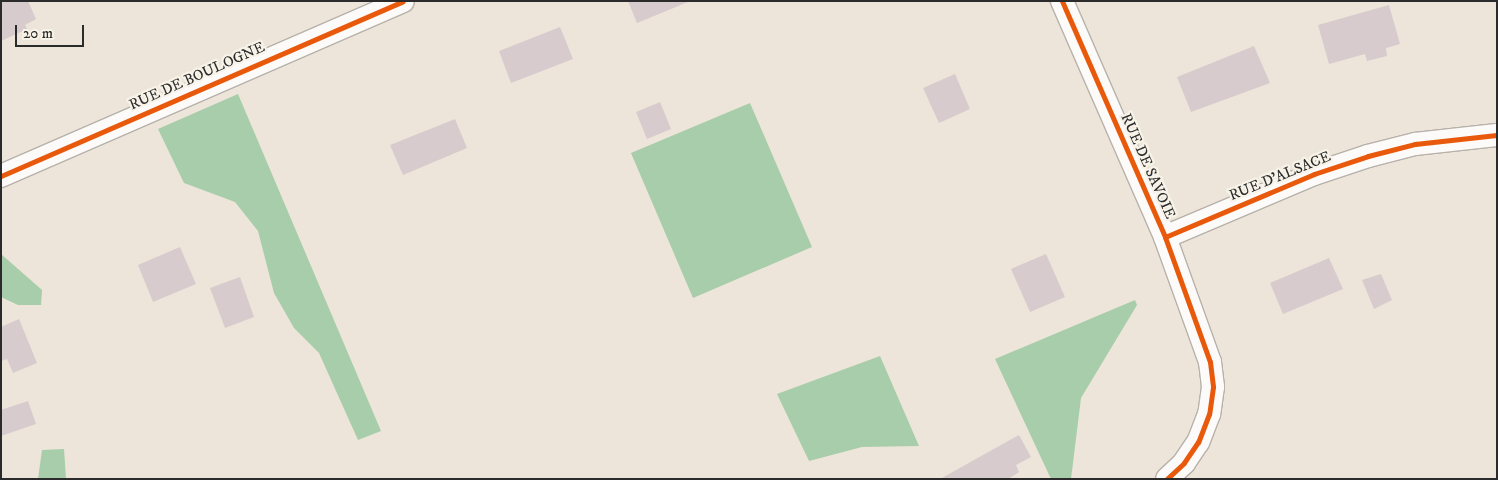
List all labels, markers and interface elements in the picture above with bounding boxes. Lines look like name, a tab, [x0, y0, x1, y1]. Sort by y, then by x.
scale bar	[18, 15, 86, 47]
text: 20 m	[23, 24, 53, 43]
street label: RUE DE BOULOGNE	[126, 38, 268, 114]
street label: RUE DE SAVOIE	[1117, 111, 1179, 221]
street label: RUE D'ALSACE	[1227, 147, 1333, 205]

